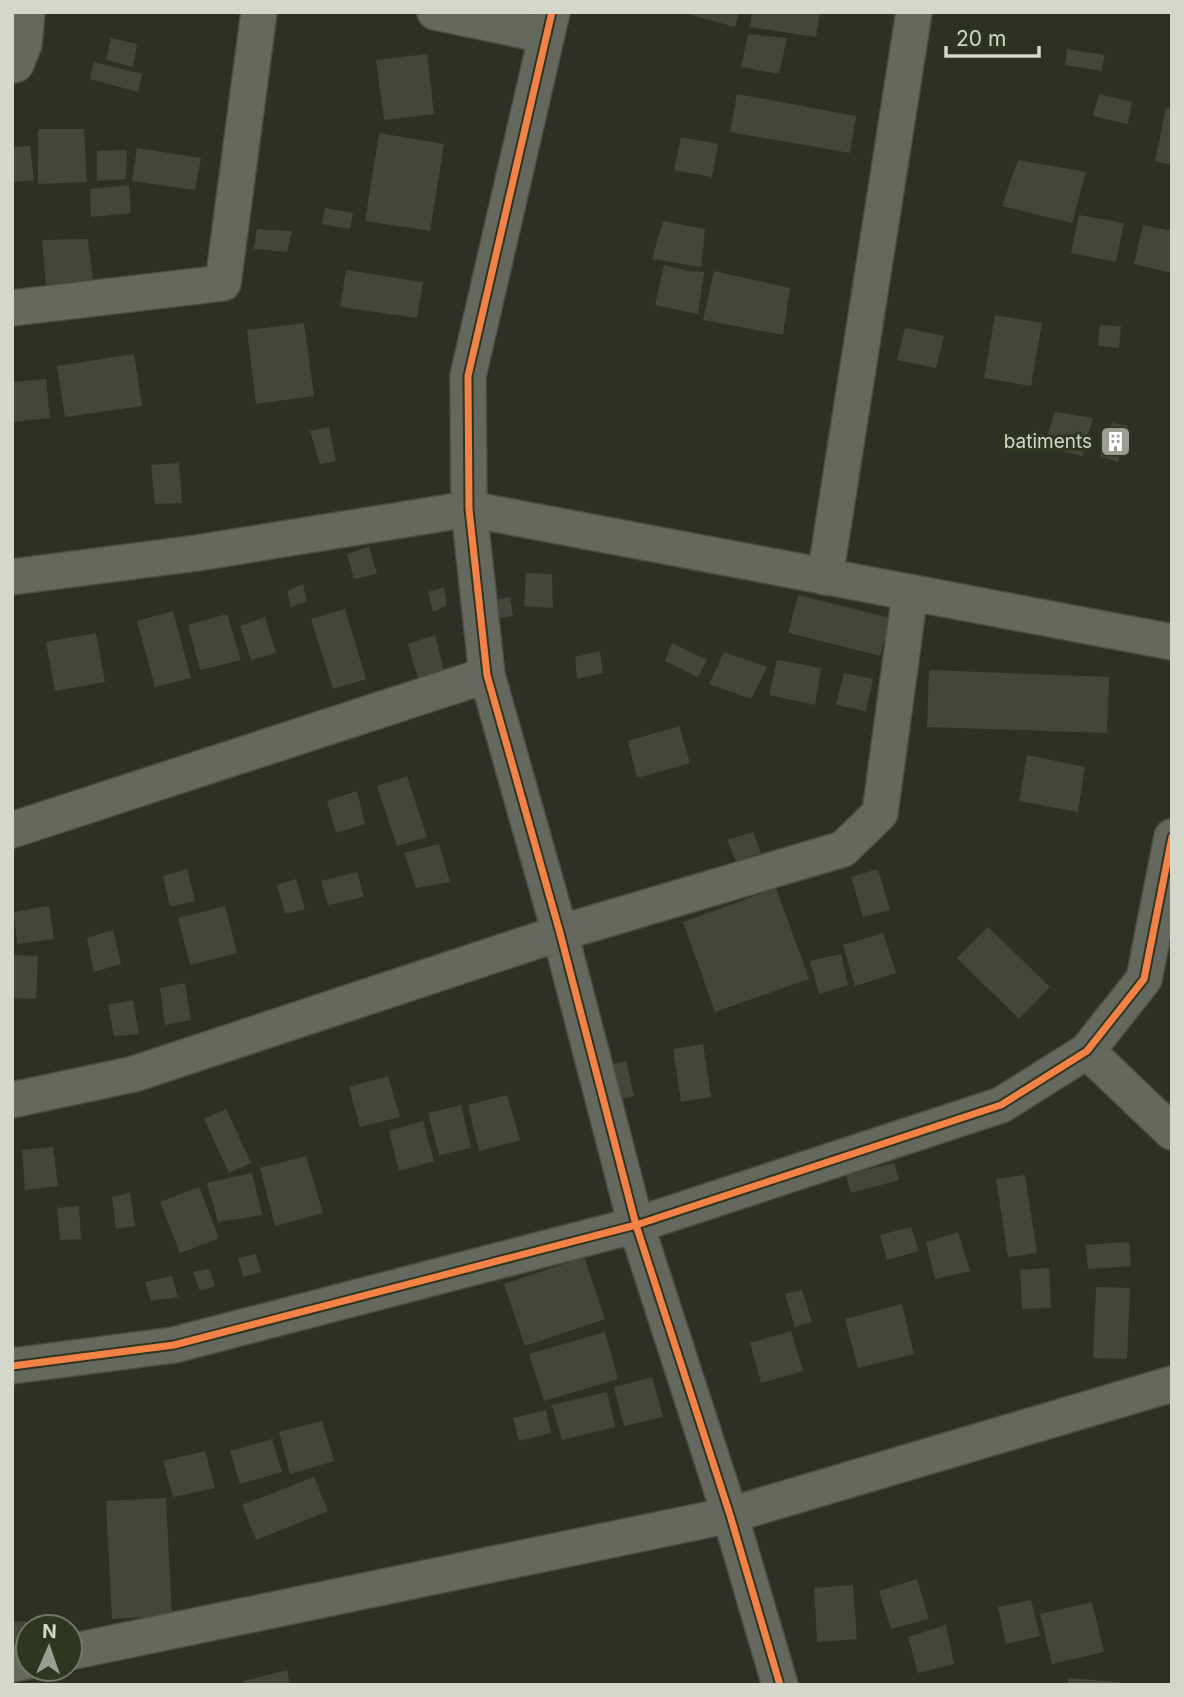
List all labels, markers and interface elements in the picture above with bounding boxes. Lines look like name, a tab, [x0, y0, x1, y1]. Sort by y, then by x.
scale bar	[946, 14, 1039, 58]
text: 20 m	[956, 26, 1006, 51]
building icon: batiments	[1098, 424, 1132, 458]
place label: batiments	[1004, 430, 1092, 453]
north arrow	[14, 1613, 84, 1683]
text: N	[42, 1620, 57, 1643]

